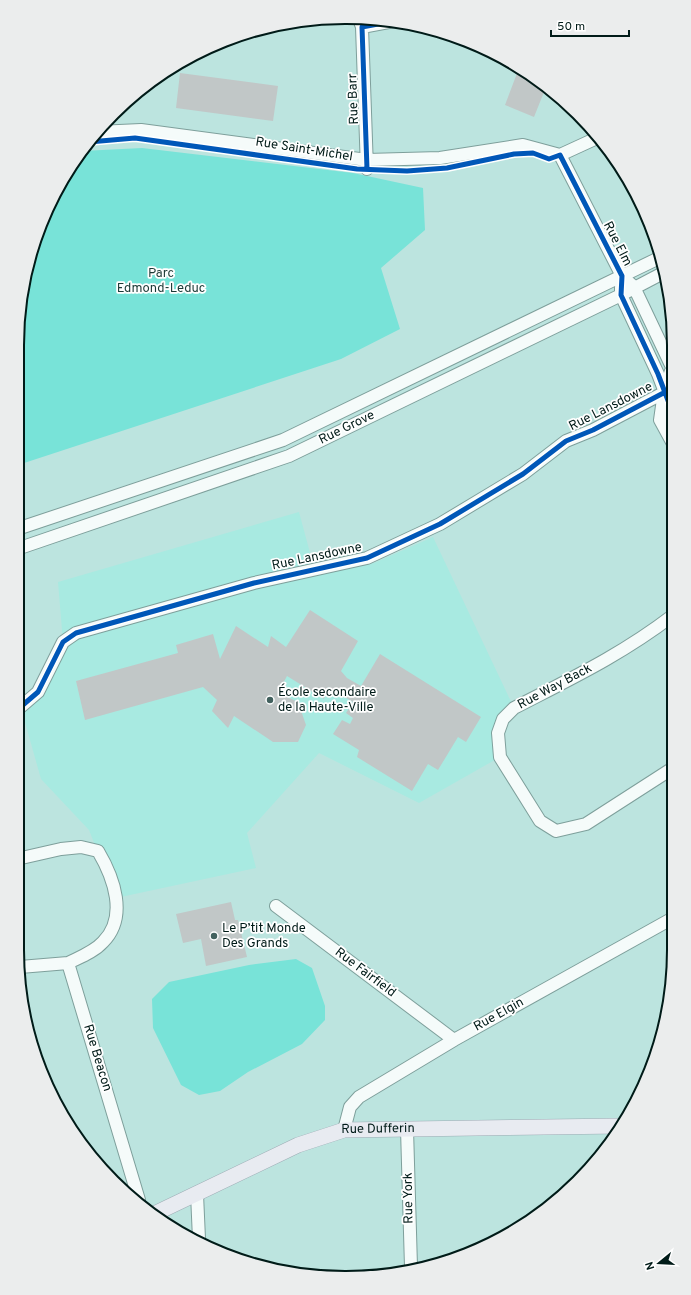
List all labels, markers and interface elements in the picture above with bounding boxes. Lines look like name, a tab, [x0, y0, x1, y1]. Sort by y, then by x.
scale bar	[551, 12, 629, 38]
text: 50 m	[557, 19, 585, 35]
street label: Rue Barr	[345, 73, 363, 125]
street label: Rue Saint-Michel	[254, 134, 354, 166]
street label: Rue Elm	[599, 219, 635, 269]
park label: Parc Edmond-Leduc	[117, 266, 205, 297]
street label: Rue Lansdowne	[567, 379, 655, 435]
street label: Rue Grove	[316, 408, 378, 448]
street label: Rue Lansdowne	[271, 540, 363, 574]
street label: Rue Way Back	[515, 661, 595, 713]
place label: École secondaire de la Haute-Ville	[278, 683, 376, 716]
marker: École secondaire de la Haute-Ville	[265, 695, 275, 705]
place label: Le P’tit Monde Des Grands	[222, 921, 306, 952]
marker: Le P’tit Monde Des Grands	[209, 931, 219, 941]
street label: Rue Fairfield	[331, 945, 399, 1001]
street label: Rue Elgin	[471, 995, 527, 1035]
street label: Rue Beacon	[79, 1022, 115, 1094]
street label: Rue Dufferin	[341, 1121, 415, 1138]
street label: Rue York	[401, 1172, 417, 1224]
north arrow	[639, 1243, 679, 1283]
text: N	[643, 1260, 658, 1272]

